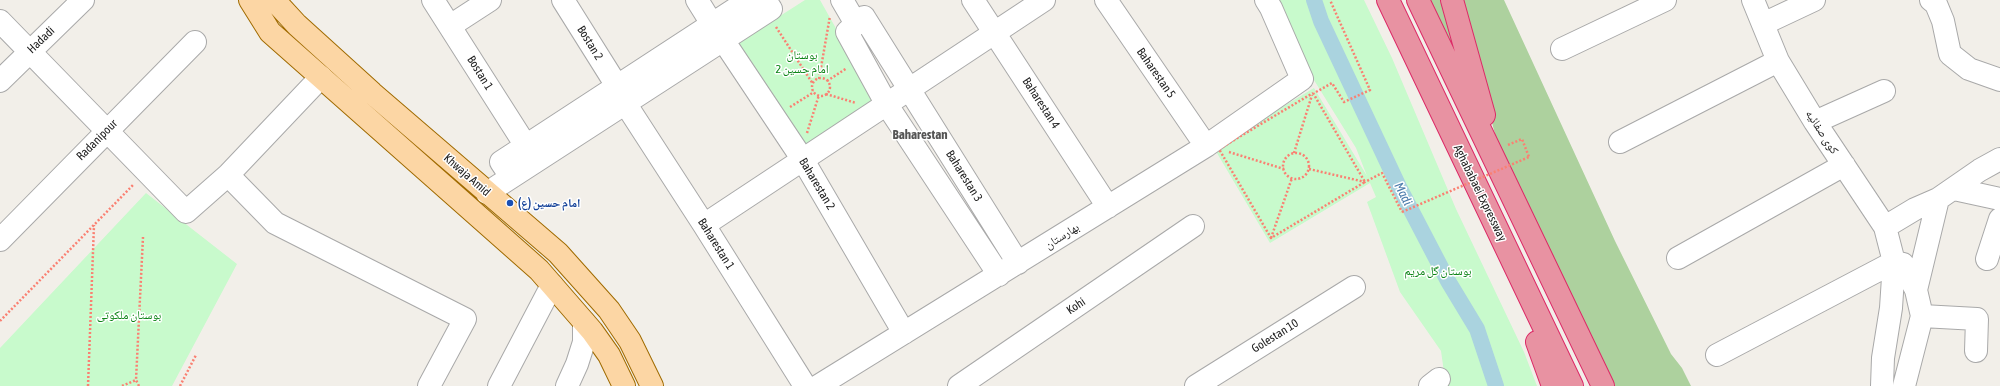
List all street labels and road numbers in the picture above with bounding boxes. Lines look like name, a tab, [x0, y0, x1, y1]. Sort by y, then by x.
street label: Bostan 2	[574, 23, 606, 63]
street label: Hadadi	[24, 24, 58, 56]
street label: Baharestan 5	[1133, 45, 1179, 101]
street label: Bostan 1	[464, 53, 496, 93]
street label: Baharestan 4	[1019, 75, 1063, 131]
street label: کوی صفائیه	[1802, 107, 1842, 157]
street label: Radanipour	[73, 116, 121, 164]
street label: Aghababaei Expressway	[1450, 142, 1510, 244]
street label: Baharestan 3	[943, 148, 985, 204]
street label: Khwaja Amid	[441, 151, 493, 199]
street label: Baharestan 2	[796, 155, 838, 213]
street label: Baharestan 1	[695, 216, 737, 272]
street label: بهارستان	[1042, 220, 1082, 252]
street label: Kohi	[1064, 294, 1088, 318]
street label: Golestan 10	[1249, 316, 1301, 356]

